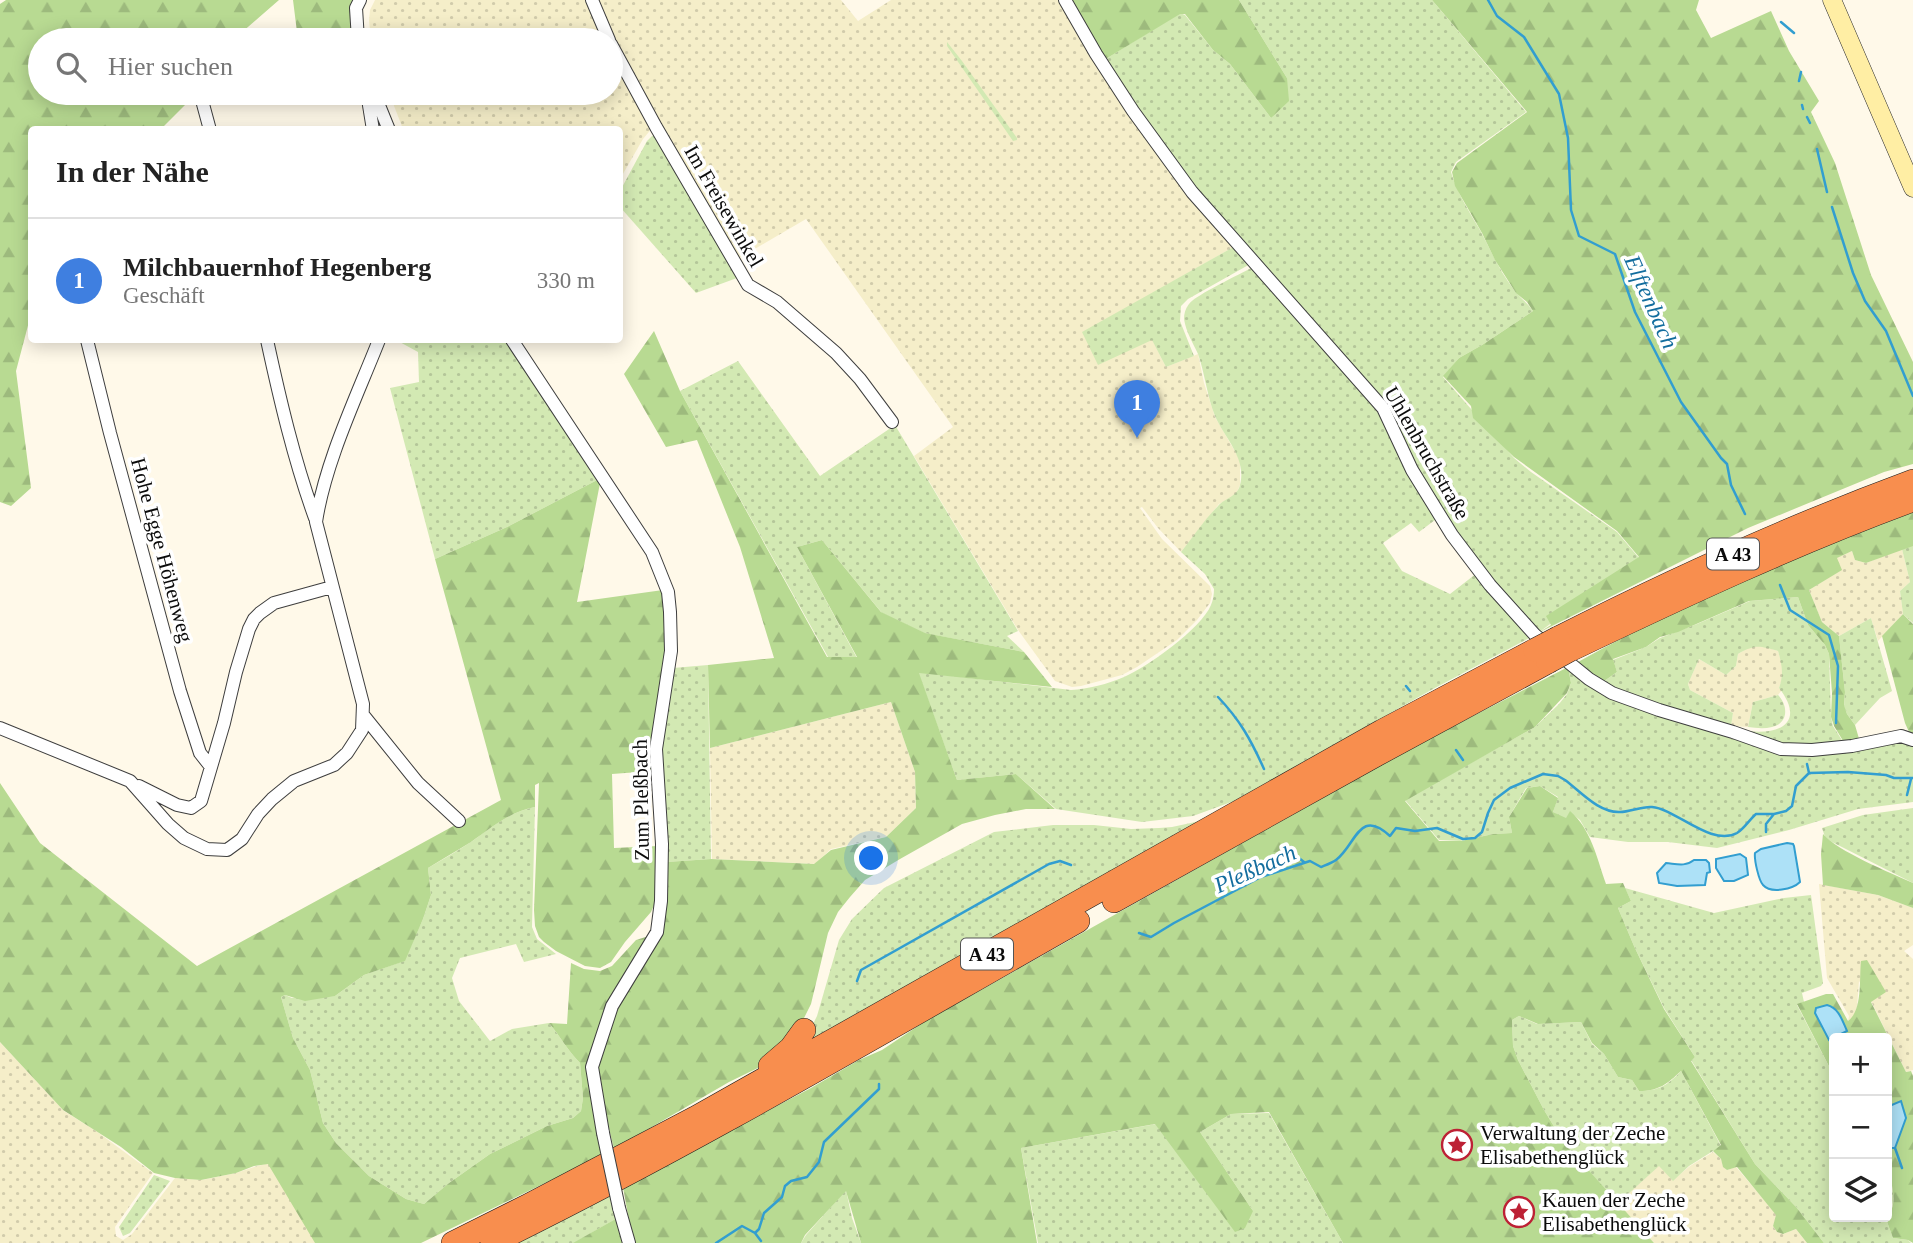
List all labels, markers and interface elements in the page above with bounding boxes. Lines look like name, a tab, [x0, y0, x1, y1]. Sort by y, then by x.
search box	[28, 28, 623, 105]
icon: search	[52, 48, 90, 86]
text: Hier suchen	[108, 52, 233, 81]
street label: Im Freisewinkel	[679, 141, 769, 271]
text: In der Nähe	[56, 155, 209, 188]
water label: Elftenbach	[1619, 250, 1683, 353]
text: Milchbauernhof Hegenberg	[123, 253, 431, 282]
text: 1	[73, 268, 85, 293]
text: 330 m	[537, 268, 595, 293]
text: Geschäft	[123, 283, 205, 308]
pin: 1	[1114, 380, 1160, 438]
street label: Uhlenbruchstraße	[1379, 382, 1475, 524]
street label: Hohe Egge Höhenweg	[126, 455, 198, 645]
road number: A 43	[1707, 538, 1759, 569]
street label: Zum Pleßbach	[628, 738, 654, 861]
water label: Pleßbach	[1209, 840, 1300, 898]
your location	[854, 841, 888, 875]
road number: A 43	[961, 938, 1013, 970]
map controls	[1829, 1033, 1892, 1222]
button: +	[1829, 1033, 1892, 1096]
button: −	[1829, 1096, 1892, 1159]
place label: Verwaltung der Zeche Elisabethenglück	[1480, 1121, 1665, 1169]
place icon: Verwaltung der Zeche Elisabethenglück	[1440, 1128, 1474, 1162]
button: layers	[1829, 1159, 1892, 1222]
place label: Kauen der Zeche Elisabethenglück	[1542, 1188, 1687, 1236]
place icon: Kauen der Zeche Elisabethenglück	[1502, 1195, 1536, 1229]

